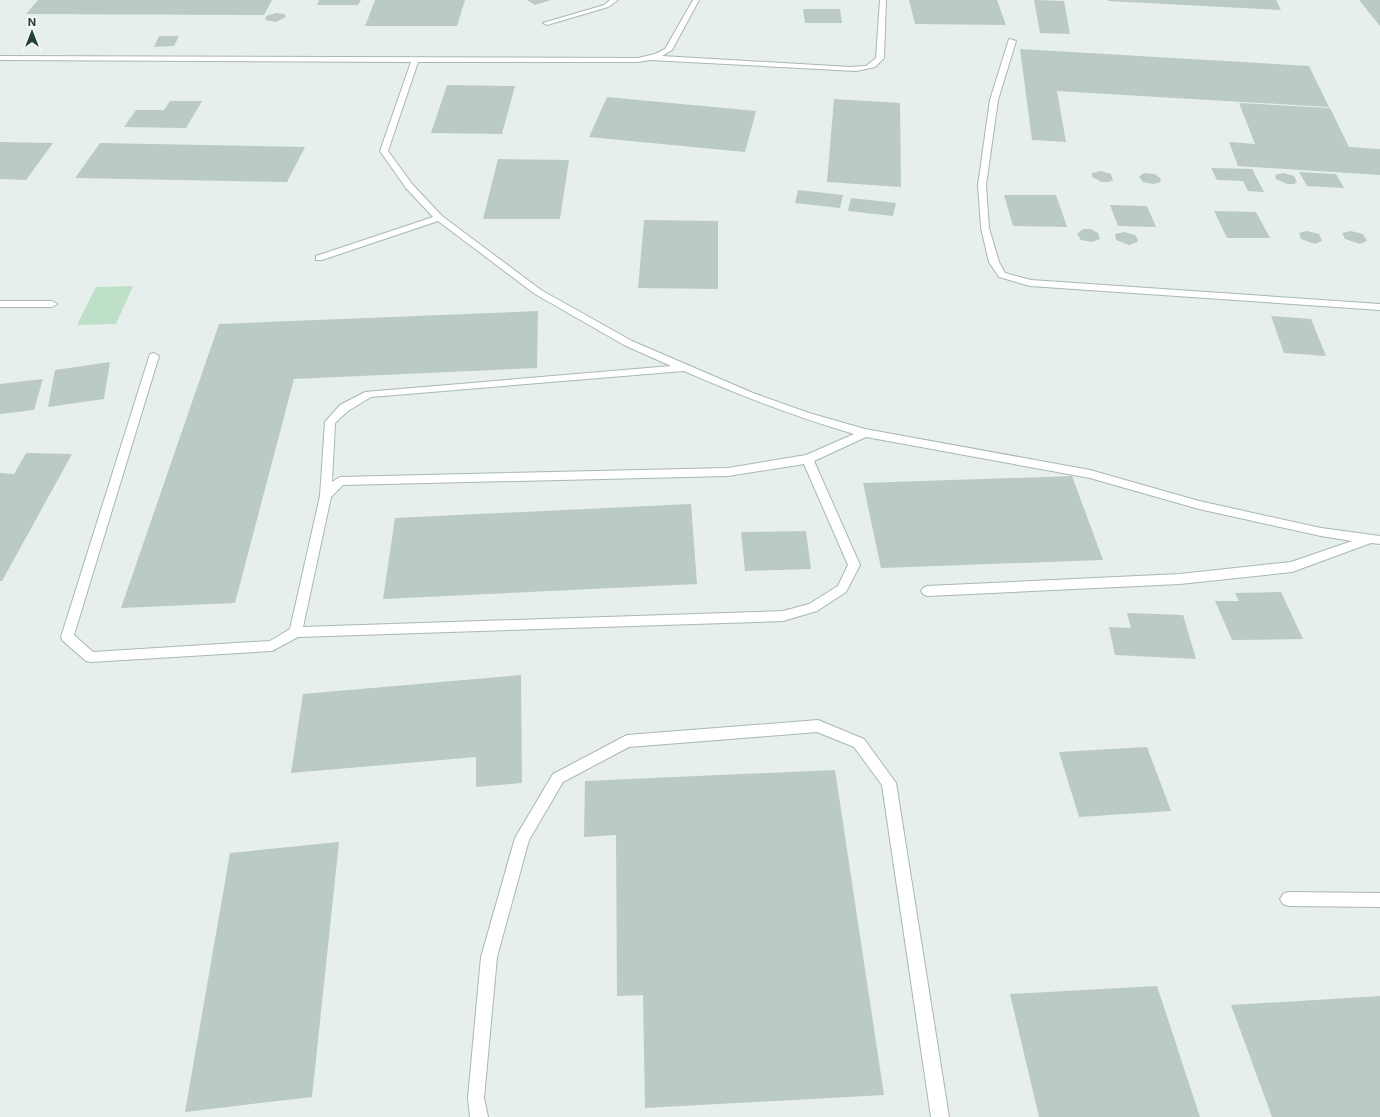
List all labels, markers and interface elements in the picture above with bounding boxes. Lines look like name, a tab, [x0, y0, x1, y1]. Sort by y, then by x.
north arrow	[12, 12, 52, 52]
text: N	[28, 15, 36, 29]

